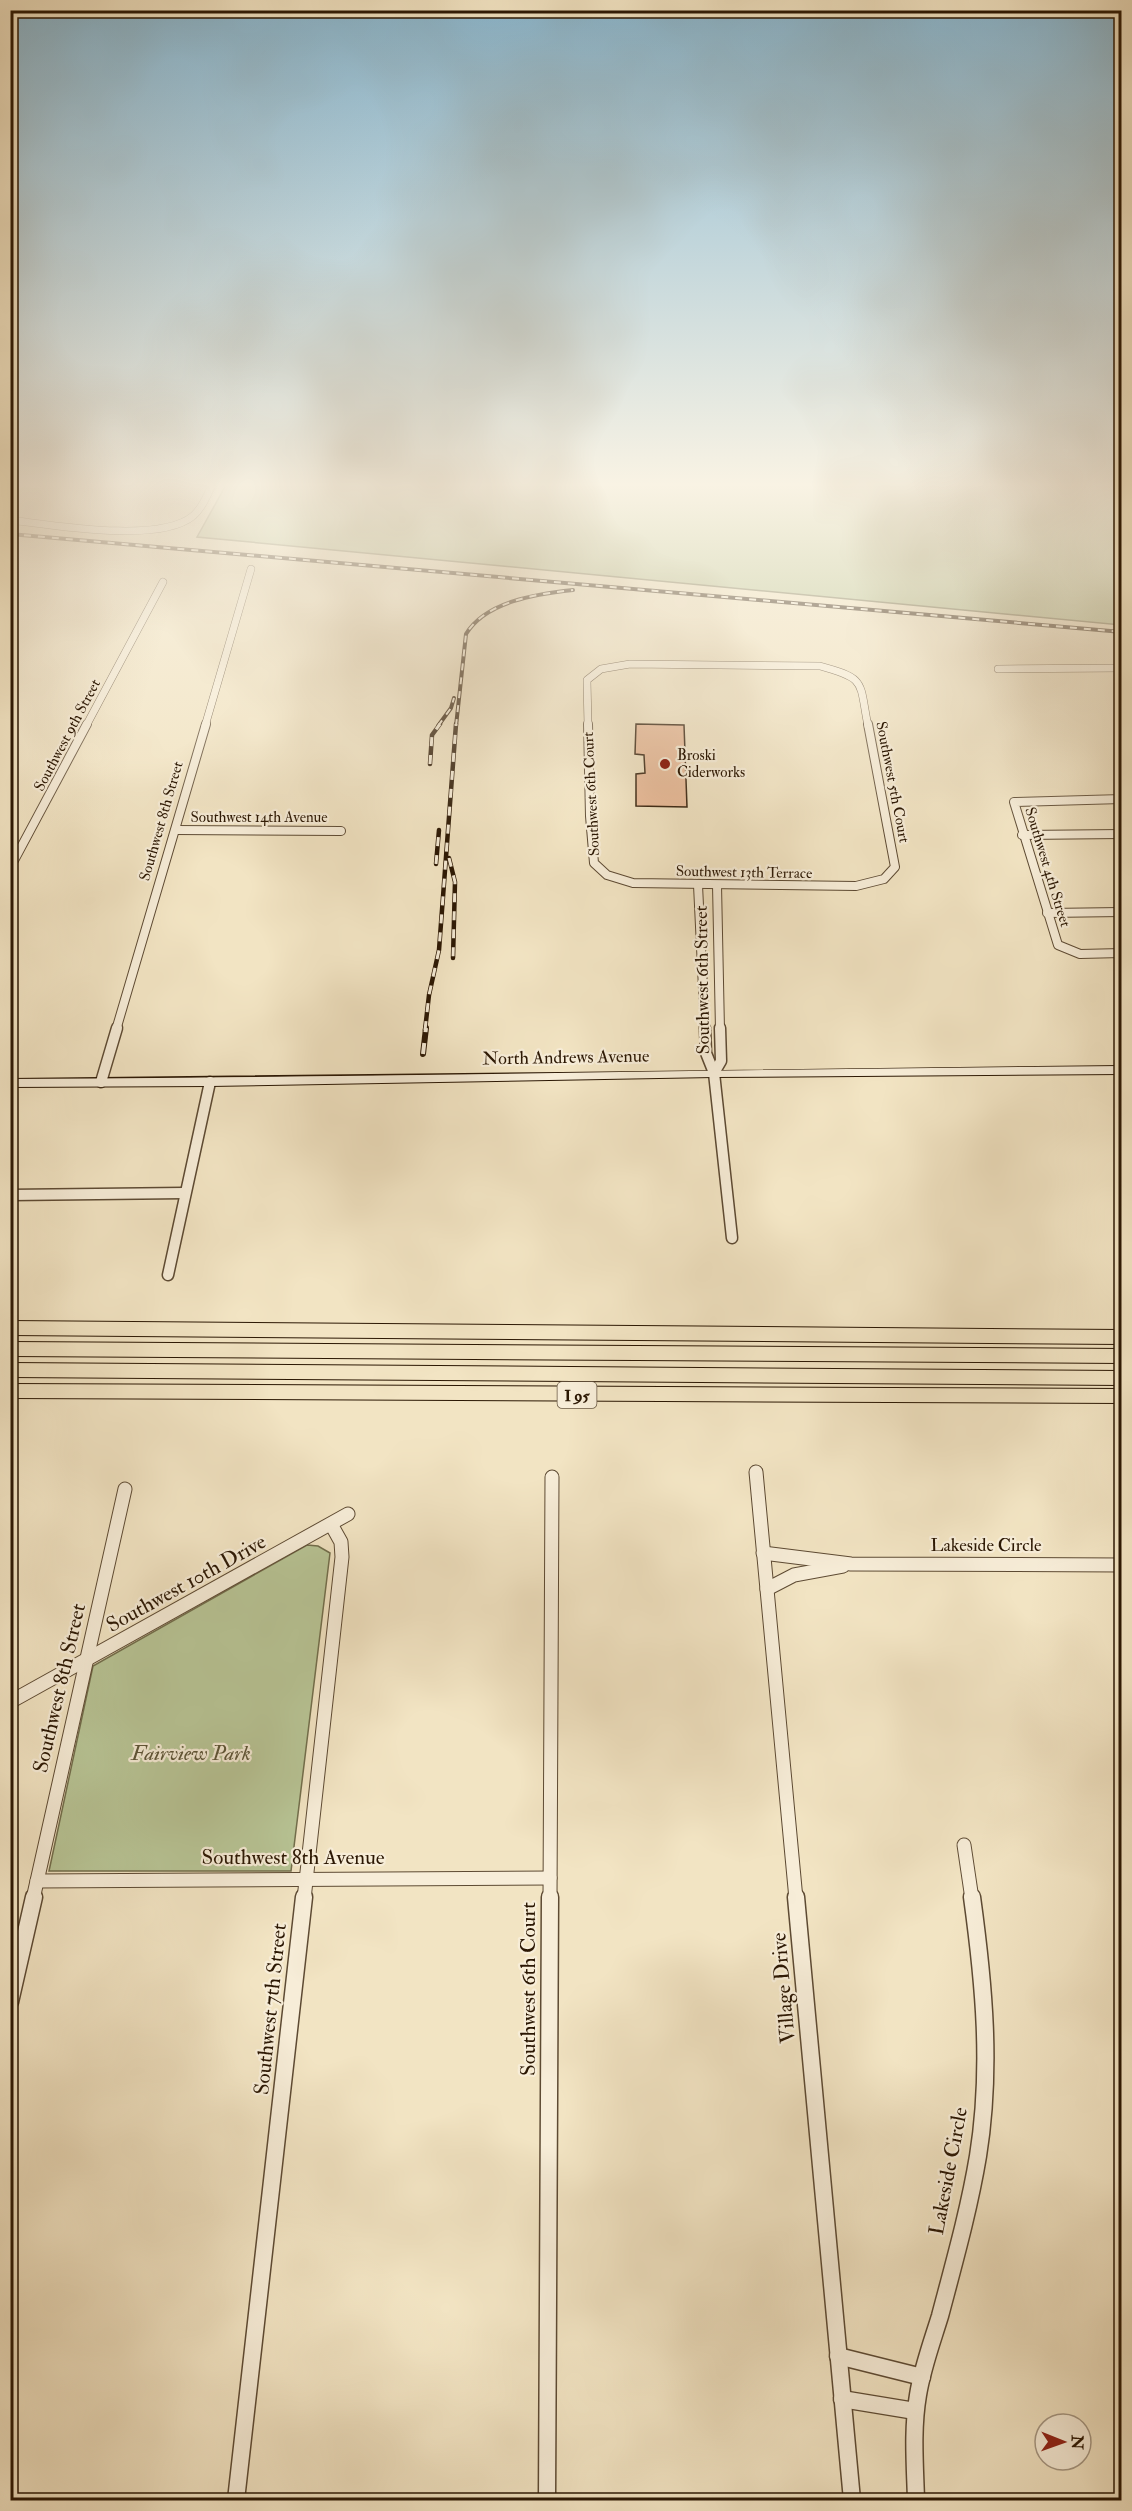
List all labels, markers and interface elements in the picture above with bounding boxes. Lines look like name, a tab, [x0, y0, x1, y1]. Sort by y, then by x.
street label: Southwest 9th Street	[30, 676, 105, 794]
street label: Southwest 5th Court	[871, 720, 914, 845]
street label: Southwest 6th Court	[579, 731, 604, 857]
place label: Broski Ciderworks	[677, 746, 745, 782]
marker: Broski Ciderworks	[658, 757, 672, 771]
street label: Southwest 8th Street	[135, 759, 188, 883]
street label: Southwest 4th Street	[1020, 805, 1075, 930]
street label: Southwest 14th Avenue	[190, 808, 328, 827]
street label: Southwest 13th Terrace	[676, 862, 812, 883]
street label: Southwest 6th Street	[690, 905, 715, 1055]
street label: North Andrews Avenue	[482, 1045, 650, 1070]
road number: I 95	[558, 1382, 596, 1408]
street label: Southwest 10th Drive	[102, 1528, 271, 1639]
street label: Lakeside Circle	[930, 1534, 1042, 1557]
street label: Southwest 8th Street	[27, 1601, 92, 1775]
park label: Fairview Park	[130, 1740, 251, 1767]
street label: Southwest 8th Avenue	[201, 1844, 385, 1871]
street label: Southwest 6th Court	[515, 1902, 542, 2076]
street label: Southwest 7th Street	[248, 1922, 293, 2096]
street label: Village Drive	[765, 1931, 802, 2045]
street label: Lakeside Circle	[923, 2105, 974, 2237]
north arrow	[1033, 2412, 1093, 2472]
text: N	[1067, 2434, 1087, 2450]

